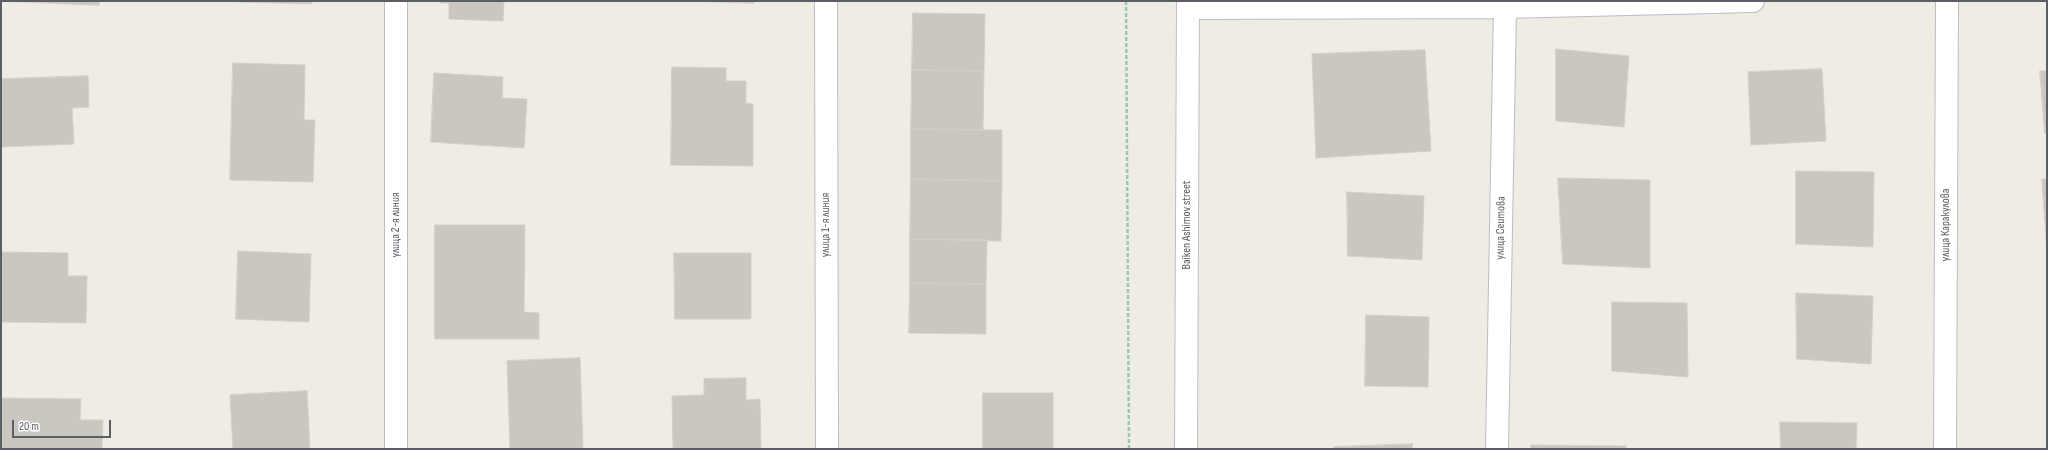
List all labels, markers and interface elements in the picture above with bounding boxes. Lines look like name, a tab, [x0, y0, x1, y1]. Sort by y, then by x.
street label: Baiken Ashimov street	[1180, 181, 1194, 269]
street label: улица Каракулова	[1939, 189, 1953, 261]
street label: улица 2-я линия	[389, 192, 403, 258]
street label: улица 1-я линия	[819, 193, 833, 257]
street label: улица Сеитова	[1493, 196, 1509, 260]
scale bar	[14, 412, 113, 438]
text: 20 m	[19, 419, 39, 434]

